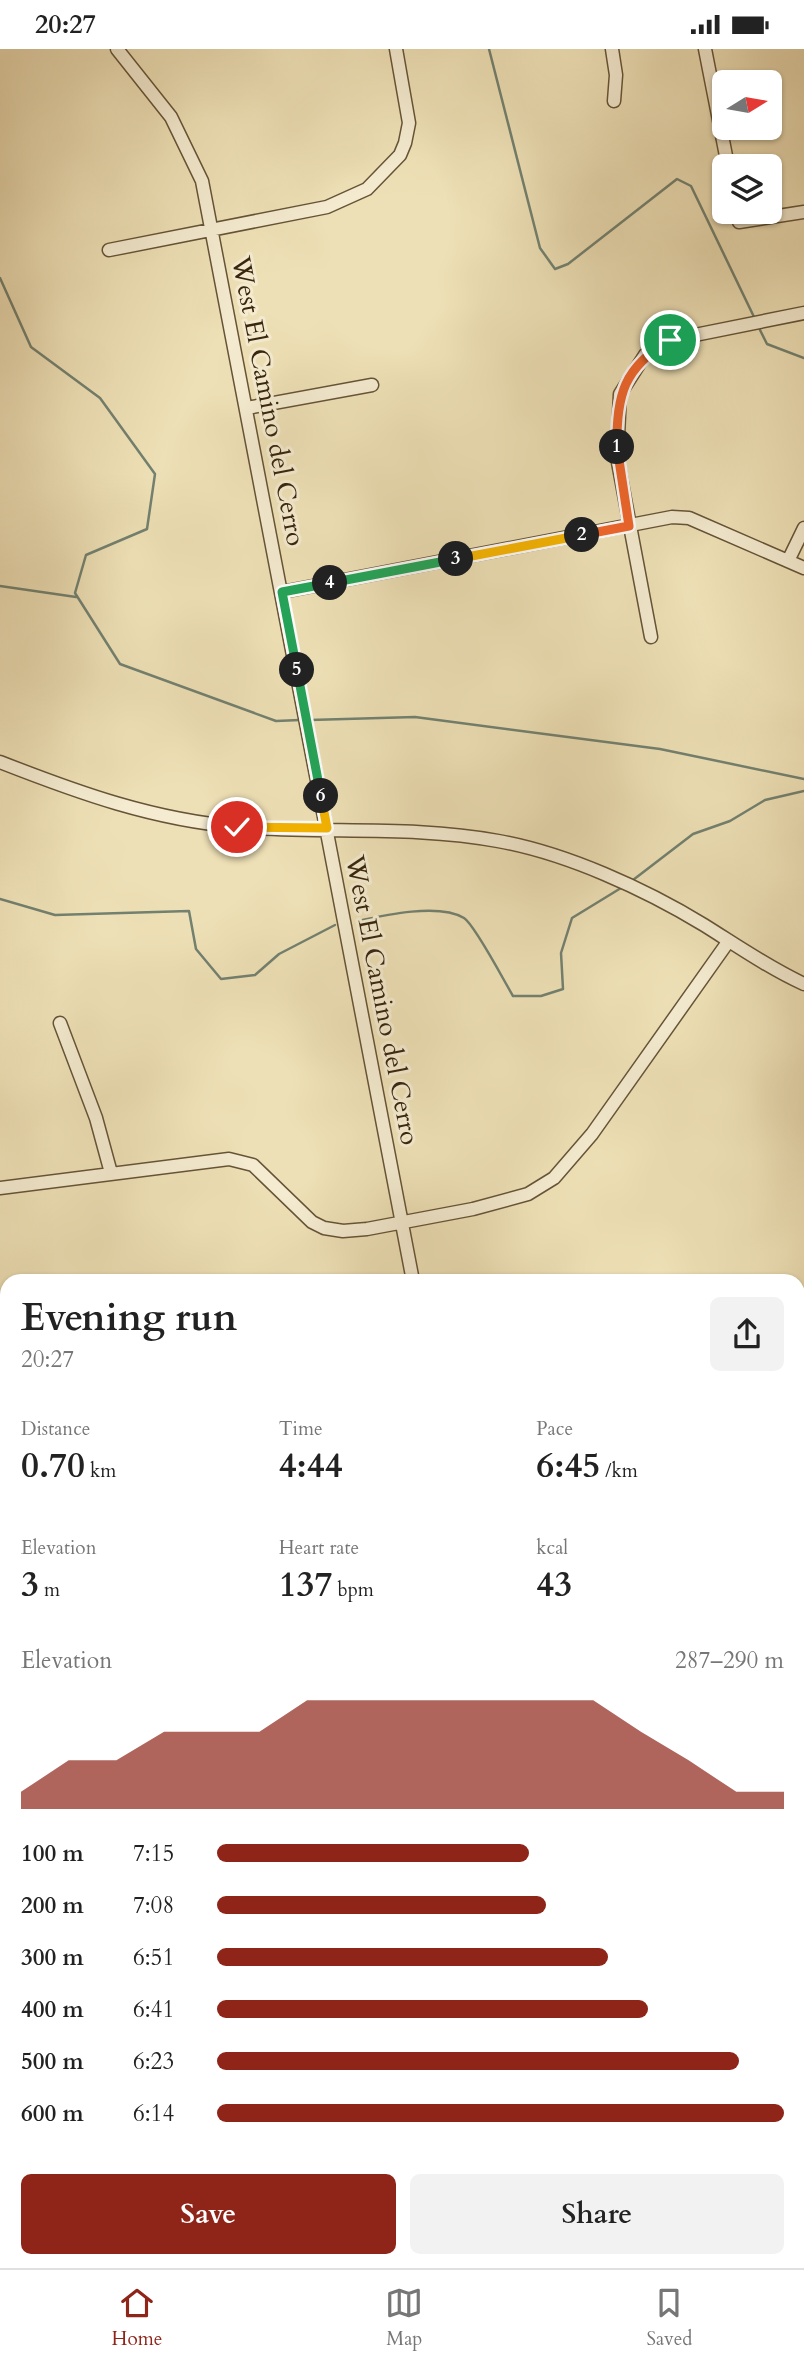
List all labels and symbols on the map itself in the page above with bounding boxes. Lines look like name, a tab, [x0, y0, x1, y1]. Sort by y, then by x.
north arrow	[712, 70, 782, 140]
street label: West El Camino del Cerro	[223, 252, 314, 549]
pin	[640, 310, 700, 370]
pin: 1	[600, 429, 634, 465]
pin: 2	[564, 517, 600, 553]
pin: 3	[438, 541, 474, 577]
pin: 4	[312, 565, 348, 601]
pin: 5	[280, 653, 314, 687]
pin: 6	[304, 779, 338, 813]
pin	[207, 797, 267, 857]
street label: West El Camino del Cerro	[337, 851, 428, 1148]

